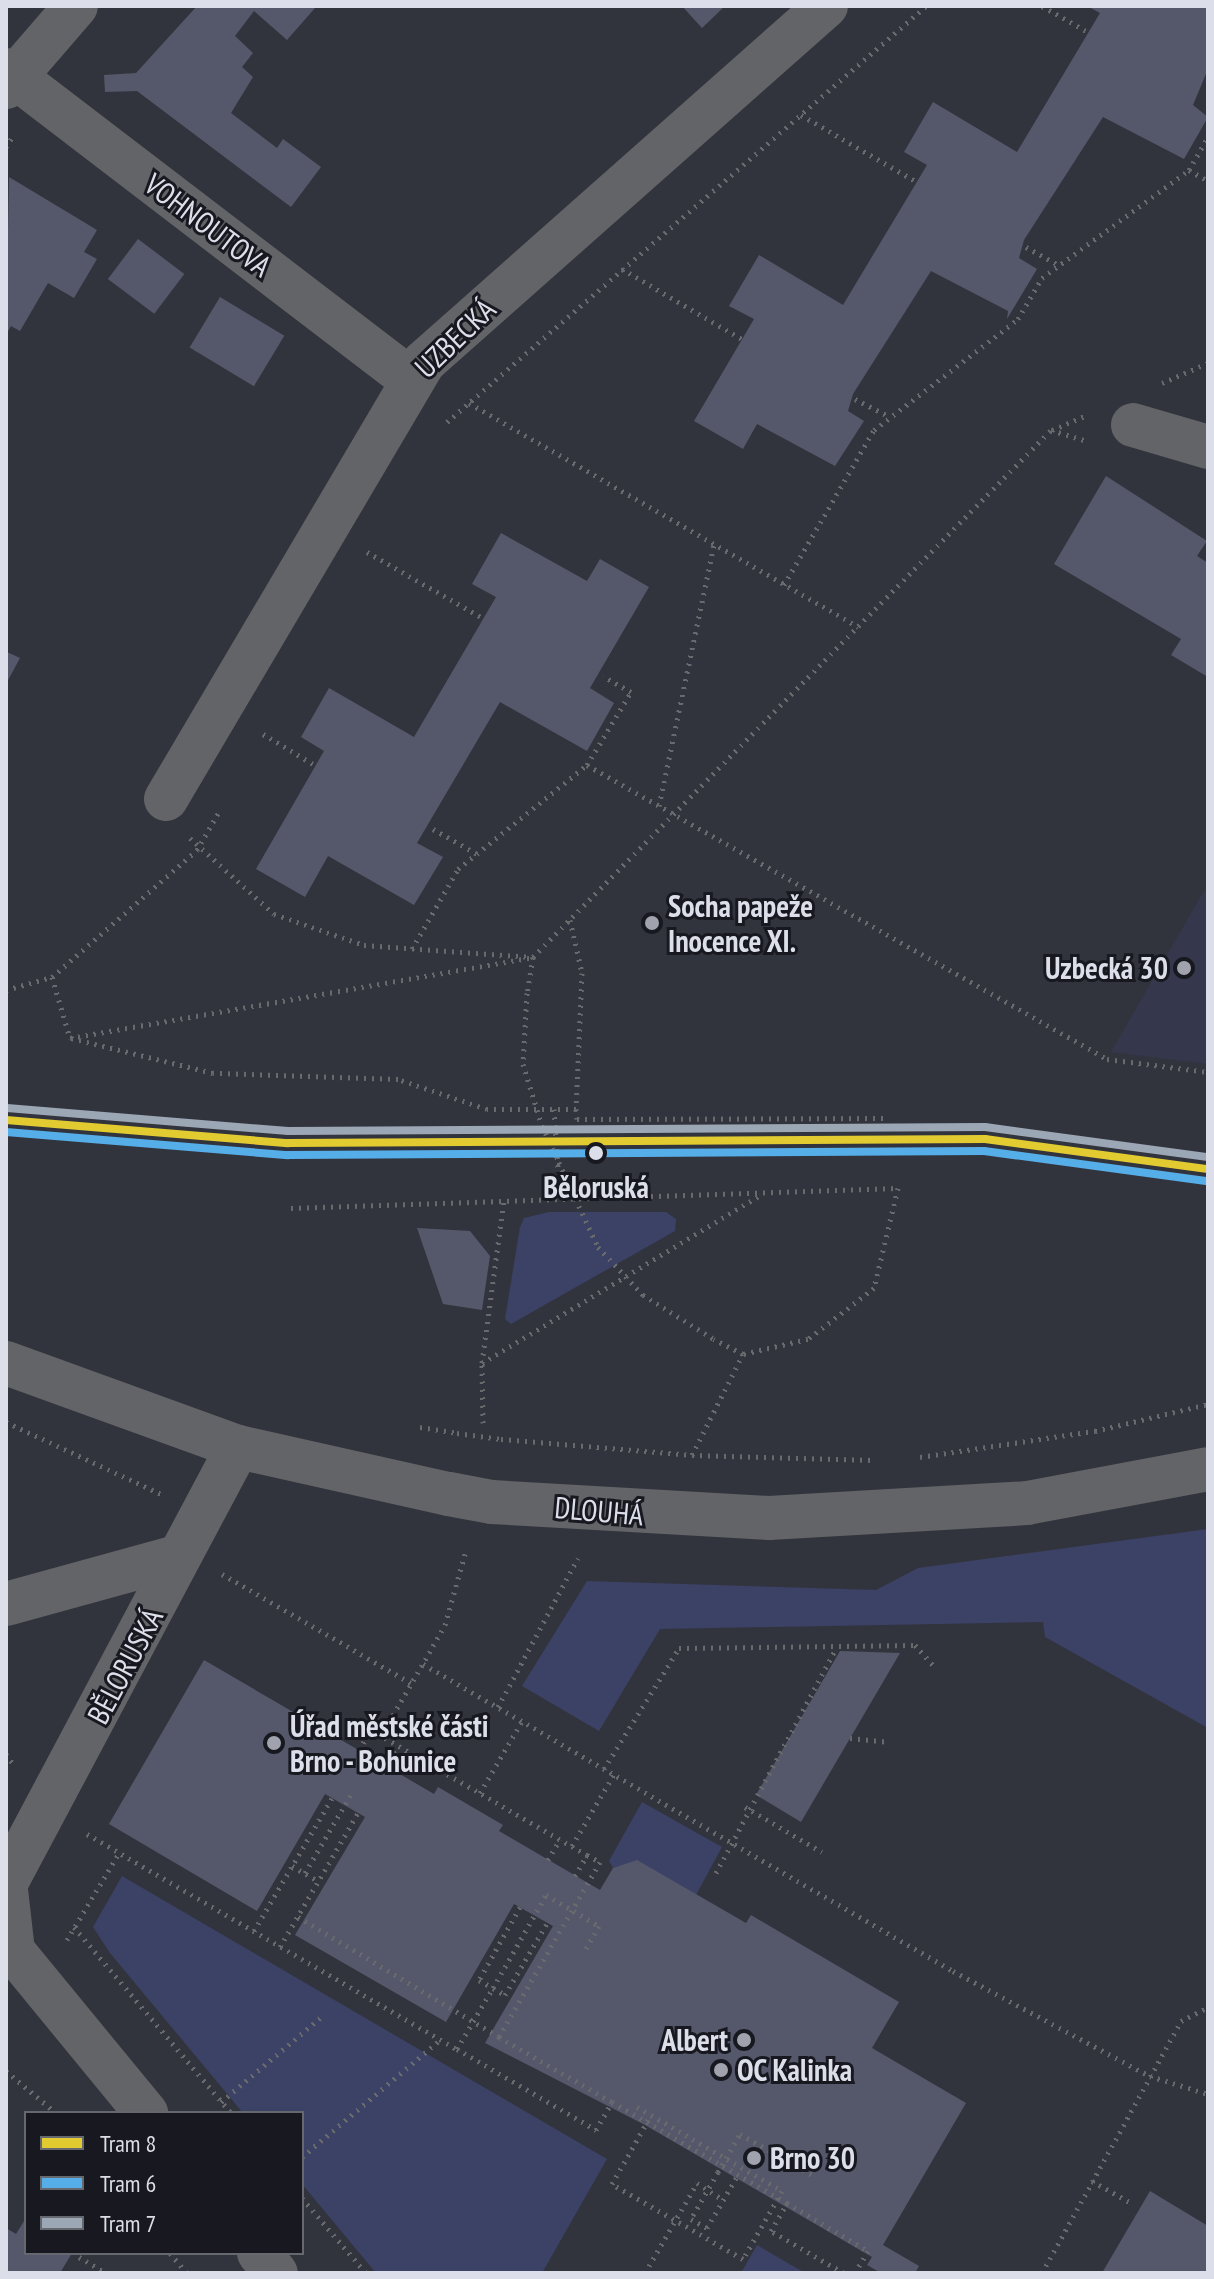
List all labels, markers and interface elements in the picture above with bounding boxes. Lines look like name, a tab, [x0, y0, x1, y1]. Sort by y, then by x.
street label: VOHNOUTOVA	[138, 166, 278, 284]
street label: UZBECKÁ	[407, 291, 503, 385]
place label: Socha papeže Inocence XI.	[668, 888, 813, 958]
marker: Socha papeže Inocence XI.	[643, 914, 661, 932]
place label: Uzbecká 30	[1045, 950, 1168, 986]
marker: Uzbecká 30	[1175, 959, 1193, 977]
marker: Běloruská	[584, 1141, 608, 1165]
place label: Běloruská	[543, 1169, 649, 1205]
street label: DLOUHÁ	[553, 1489, 645, 1533]
street label: BĚLORUSKÁ	[80, 1602, 170, 1730]
place label: Úřad městské části Brno - Bohunice	[290, 1708, 489, 1778]
marker: Úřad městské části Brno - Bohunice	[265, 1734, 283, 1752]
place label: Albert	[661, 2022, 728, 2058]
marker: Albert	[735, 2031, 753, 2049]
place label: OC Kalinka	[737, 2052, 853, 2088]
marker: OC Kalinka	[712, 2061, 730, 2079]
legend	[24, 2111, 304, 2255]
text: Tram 8	[100, 2128, 156, 2159]
place label: Brno 30	[770, 2140, 855, 2176]
marker: Brno 30	[745, 2149, 763, 2167]
text: Tram 6	[100, 2168, 156, 2199]
text: Tram 7	[100, 2208, 156, 2239]

